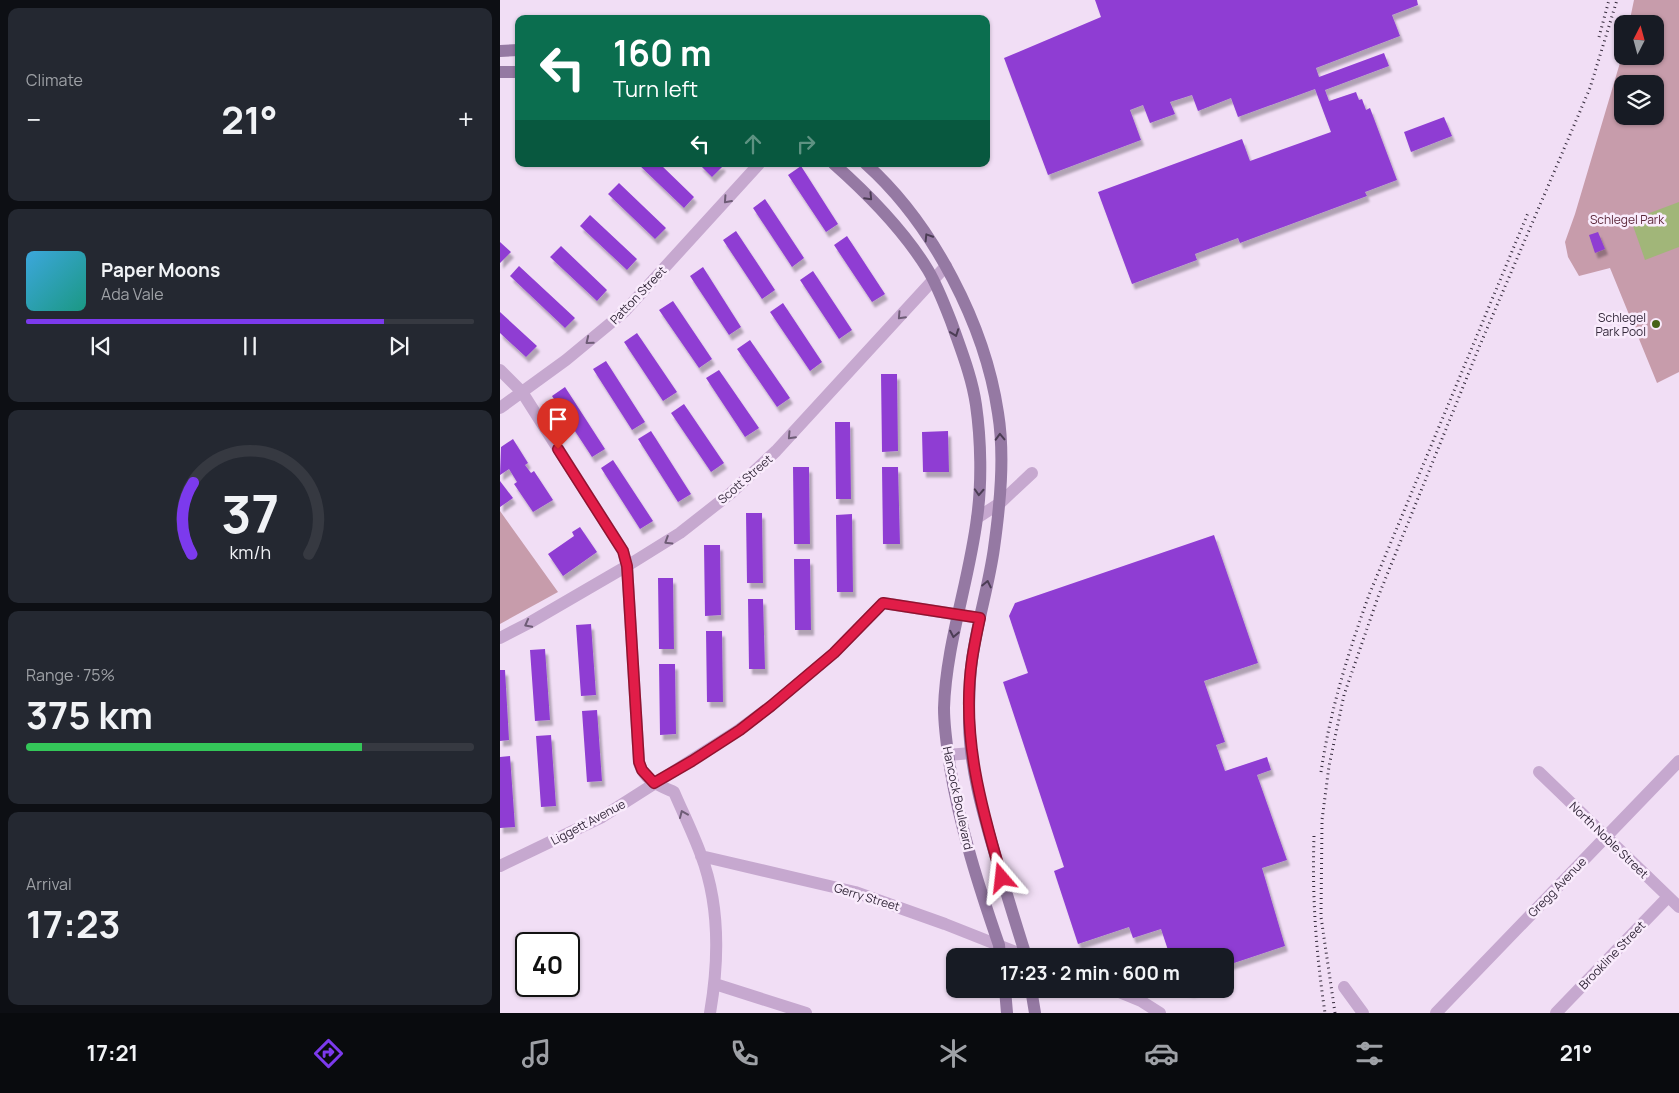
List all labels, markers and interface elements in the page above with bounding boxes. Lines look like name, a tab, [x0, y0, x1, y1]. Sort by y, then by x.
north arrow	[1614, 15, 1664, 65]
map controls	[1614, 15, 1664, 125]
text: 160 m	[613, 29, 712, 77]
icon: left	[530, 35, 595, 100]
text: Climate	[26, 69, 83, 91]
text: Turn left	[613, 74, 698, 104]
button: layers	[1614, 75, 1664, 125]
text: 21°	[221, 93, 278, 145]
text: −	[26, 100, 41, 138]
text: +	[458, 100, 474, 138]
icon: left	[686, 130, 714, 158]
icon: ahead	[739, 130, 767, 158]
icon: right	[792, 130, 820, 158]
one-way arrow	[864, 191, 873, 200]
one-way arrow	[724, 194, 733, 203]
park label: Schlegel Park	[1590, 211, 1665, 228]
one-way arrow	[925, 233, 934, 243]
text: Paper Moons	[101, 257, 220, 283]
street label: Patton Street	[606, 262, 670, 328]
text: Ada Vale	[101, 283, 164, 305]
place label: Schlegel Park Pool	[1595, 309, 1646, 340]
one-way arrow	[898, 311, 907, 320]
marker: Schlegel Park Pool	[1650, 318, 1662, 330]
one-way arrow	[949, 328, 959, 337]
icon: previous	[87, 332, 115, 360]
icon: pause	[236, 332, 264, 360]
icon: next	[385, 332, 413, 360]
one-way arrow	[586, 336, 595, 345]
pin	[537, 398, 579, 449]
icon: arrive	[544, 405, 572, 433]
one-way arrow	[788, 430, 797, 439]
one-way arrow	[995, 433, 1005, 440]
street label: Scott Street	[714, 450, 776, 508]
text: 37	[221, 478, 279, 549]
one-way arrow	[973, 489, 984, 497]
one-way arrow	[664, 535, 673, 544]
text: km/h	[229, 540, 271, 564]
one-way arrow	[981, 580, 992, 588]
one-way arrow	[524, 618, 533, 628]
one-way arrow	[950, 630, 960, 639]
text: Range · 75%	[26, 664, 115, 686]
text: 375 km	[26, 688, 153, 740]
street label: Hancock Boulevard	[939, 745, 977, 851]
street label: Liggett Avenue	[548, 795, 628, 849]
street label: North Noble Street	[1566, 798, 1652, 882]
one-way arrow	[679, 810, 690, 819]
position arrow	[975, 851, 1027, 903]
street label: Gregg Avenue	[1524, 853, 1590, 921]
text: Arrival	[26, 873, 72, 895]
street label: Gerry Street	[832, 879, 902, 915]
text: 17:23	[26, 897, 121, 949]
street label: Brookline Street	[1575, 917, 1649, 993]
speed limit sign: 40	[515, 932, 580, 997]
text: 17:23 · 2 min · 600 m	[1000, 960, 1180, 986]
icon: directions	[311, 1036, 346, 1071]
icon: music	[519, 1036, 554, 1071]
icon: phone	[727, 1036, 762, 1071]
icon: climate	[936, 1036, 971, 1071]
icon: car	[1144, 1036, 1179, 1071]
icon: filters	[1352, 1036, 1387, 1071]
text: 17:21	[87, 1038, 138, 1068]
text: 21°	[1560, 1038, 1592, 1068]

